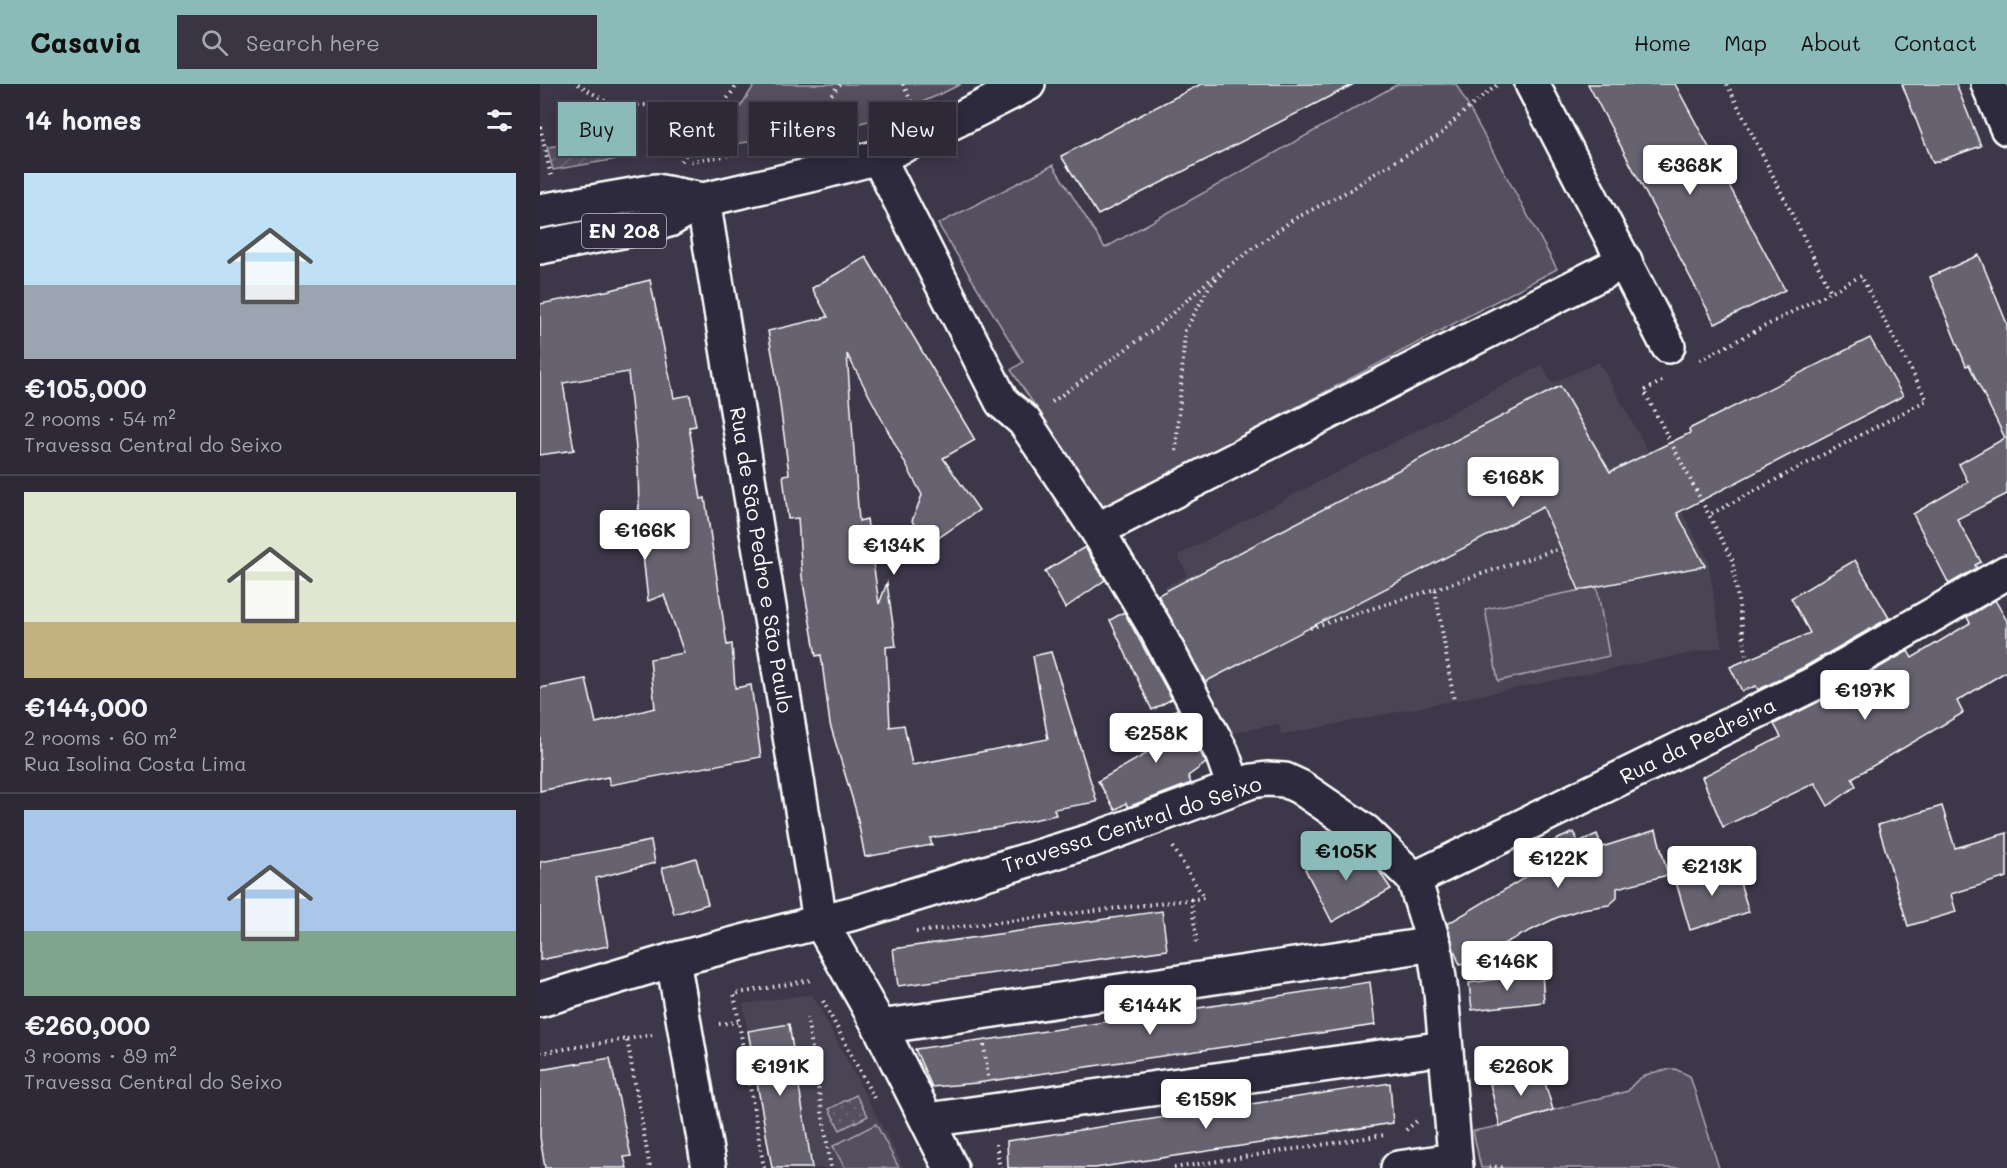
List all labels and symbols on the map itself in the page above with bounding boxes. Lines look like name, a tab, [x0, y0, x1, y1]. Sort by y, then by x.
pin: €368K	[1648, 145, 1732, 196]
road number: EN 208	[582, 214, 666, 248]
street label: Rua de São Pedro e São Paulo	[725, 405, 800, 715]
pin: €168K	[1471, 457, 1555, 508]
pin: €166K	[603, 510, 687, 561]
pin: €134K	[852, 525, 936, 576]
pin: €197K	[1823, 670, 1907, 721]
street label: Rua da Pedreira	[1615, 690, 1780, 789]
pin: €258K	[1114, 713, 1198, 764]
street label: Travessa Central do Seixo	[998, 769, 1265, 878]
pin: €105K	[1304, 831, 1388, 882]
pin: €122K	[1516, 838, 1600, 889]
pin: €213K	[1670, 846, 1754, 897]
pin: €146K	[1465, 941, 1549, 992]
pin: €144K	[1108, 985, 1192, 1036]
pin: €191K	[738, 1046, 822, 1097]
pin: €260K	[1479, 1046, 1563, 1097]
pin: €159K	[1164, 1079, 1248, 1130]

